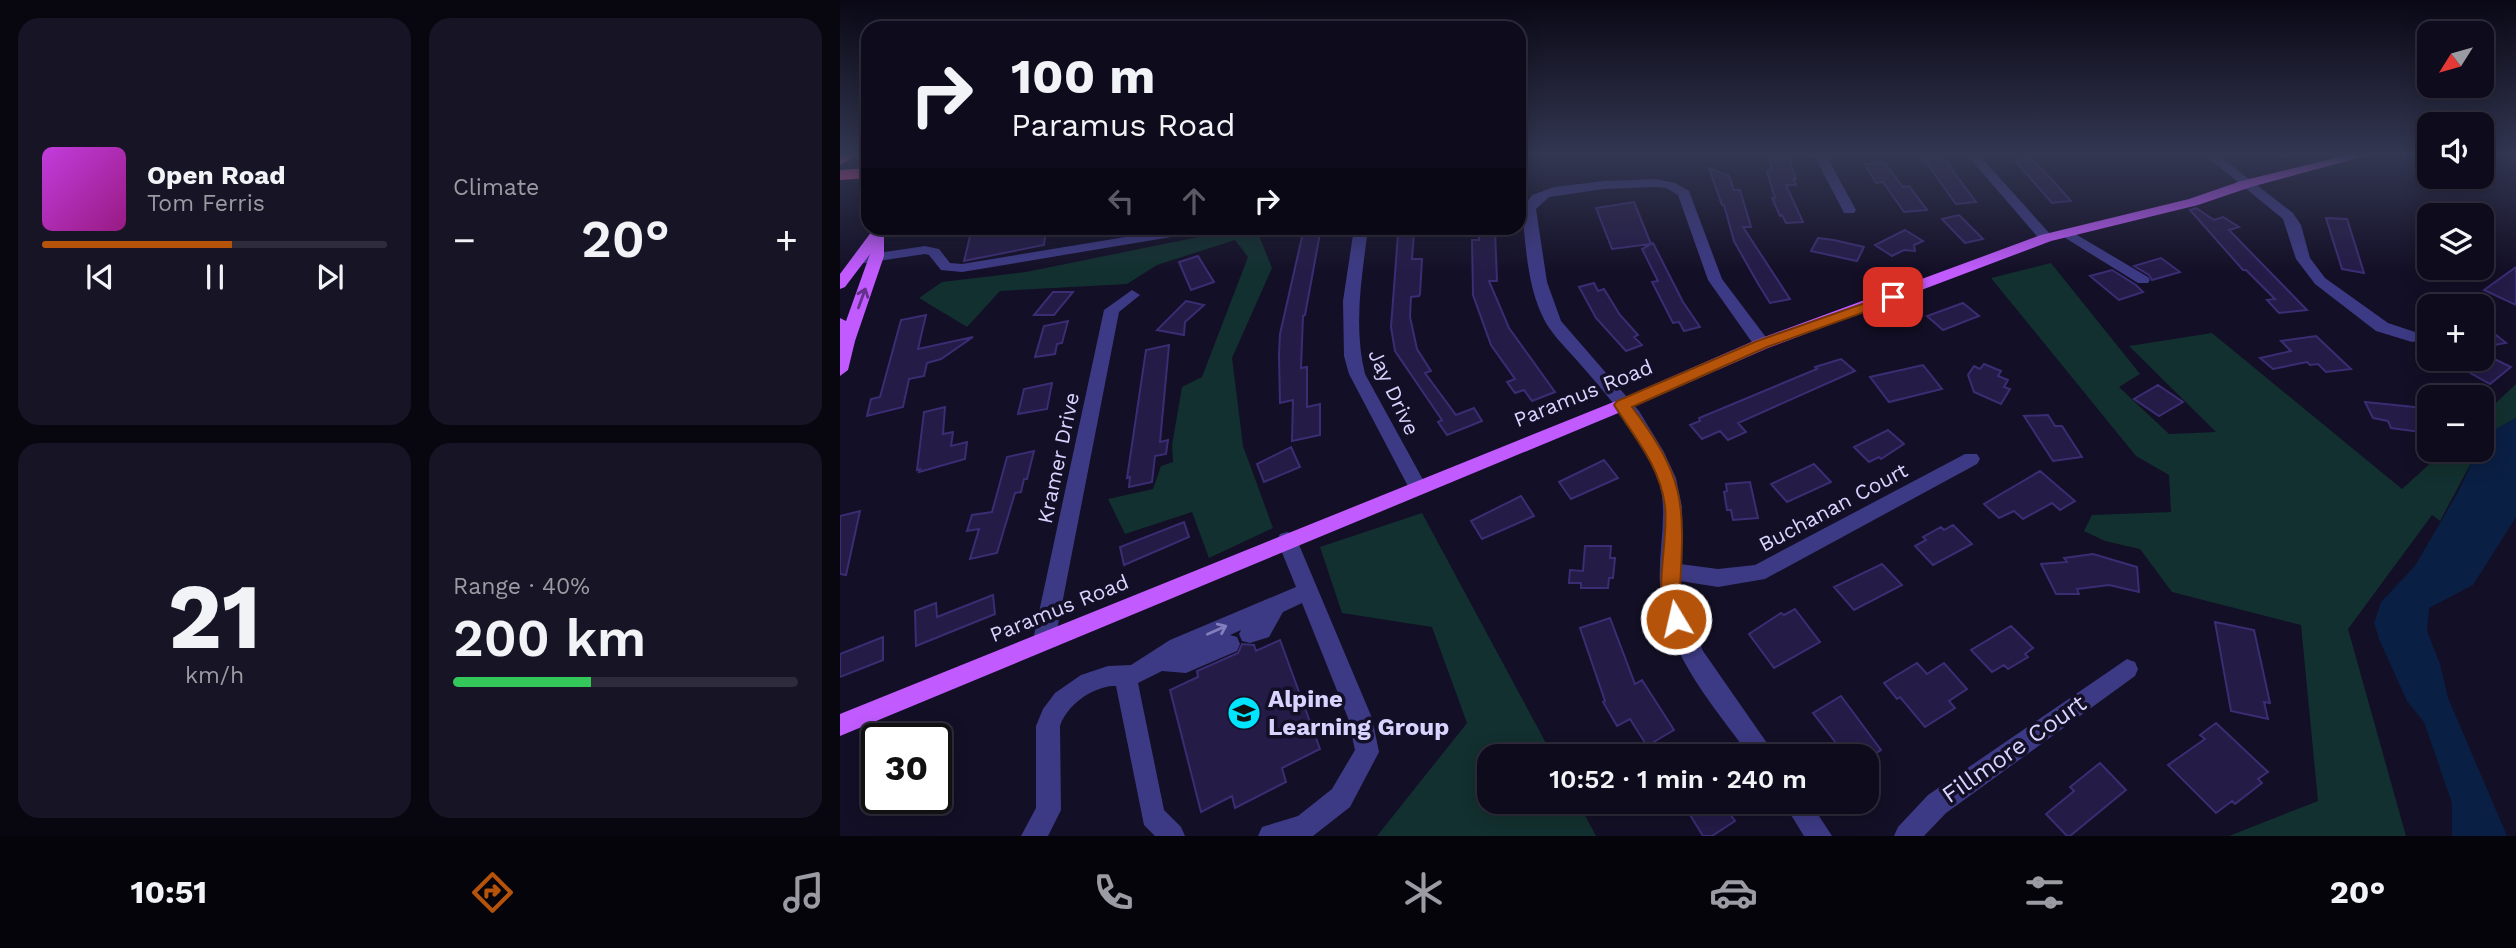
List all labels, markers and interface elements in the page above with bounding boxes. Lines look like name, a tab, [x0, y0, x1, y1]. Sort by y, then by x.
north arrow	[2417, 21, 2494, 98]
map controls	[2417, 21, 2494, 462]
text: 100 m	[1011, 47, 1155, 105]
icon: right	[896, 49, 987, 140]
text: Paramus Road	[1011, 106, 1235, 144]
button: sound	[2417, 112, 2494, 189]
text: Open Road	[147, 160, 285, 190]
text: Climate	[453, 174, 539, 201]
icon: left	[1102, 182, 1140, 220]
icon: ahead	[1175, 182, 1213, 220]
icon: right	[1248, 182, 1286, 220]
text: Tom Ferris	[147, 190, 265, 217]
button: layers	[2417, 203, 2494, 280]
text: 20°	[581, 209, 670, 270]
text: −	[453, 218, 476, 262]
text: +	[775, 218, 798, 262]
icon: previous	[81, 258, 119, 296]
icon: pause	[196, 258, 234, 296]
icon: next	[311, 258, 349, 296]
pin	[1863, 267, 1923, 327]
icon: arrive	[1874, 278, 1912, 316]
one-way arrow	[857, 288, 869, 310]
button: +	[2417, 294, 2494, 371]
street label: Jay Drive	[1363, 345, 1425, 439]
street label: Paramus Road	[1510, 354, 1656, 432]
button: −	[2417, 385, 2494, 462]
street label: Kramer Drive	[1032, 390, 1084, 526]
street label: Buchanan Court	[1754, 457, 1912, 557]
text: 21	[168, 563, 261, 670]
street label: Paramus Road	[986, 569, 1132, 647]
text: Range · 40%	[453, 573, 590, 600]
position arrow	[1639, 582, 1713, 656]
text: 200 km	[453, 608, 646, 669]
one-way arrow	[1206, 623, 1227, 636]
text: km/h	[185, 662, 244, 689]
place label: Alpine Learning Group	[1268, 685, 1449, 741]
street label: Fillmore Court	[1937, 689, 2091, 809]
school or university icon: Alpine Learning Group	[1225, 694, 1263, 732]
speed limit sign: 30	[861, 723, 952, 814]
text: 10:52 · 1 min · 240 m	[1549, 764, 1807, 794]
icon: directions	[468, 868, 517, 917]
icon: music	[779, 868, 828, 917]
icon: phone	[1089, 868, 1138, 917]
icon: climate	[1399, 868, 1448, 917]
icon: car	[1709, 868, 1758, 917]
icon: filters	[2020, 868, 2069, 917]
text: 10:51	[131, 873, 207, 911]
text: 20°	[2330, 873, 2385, 911]

